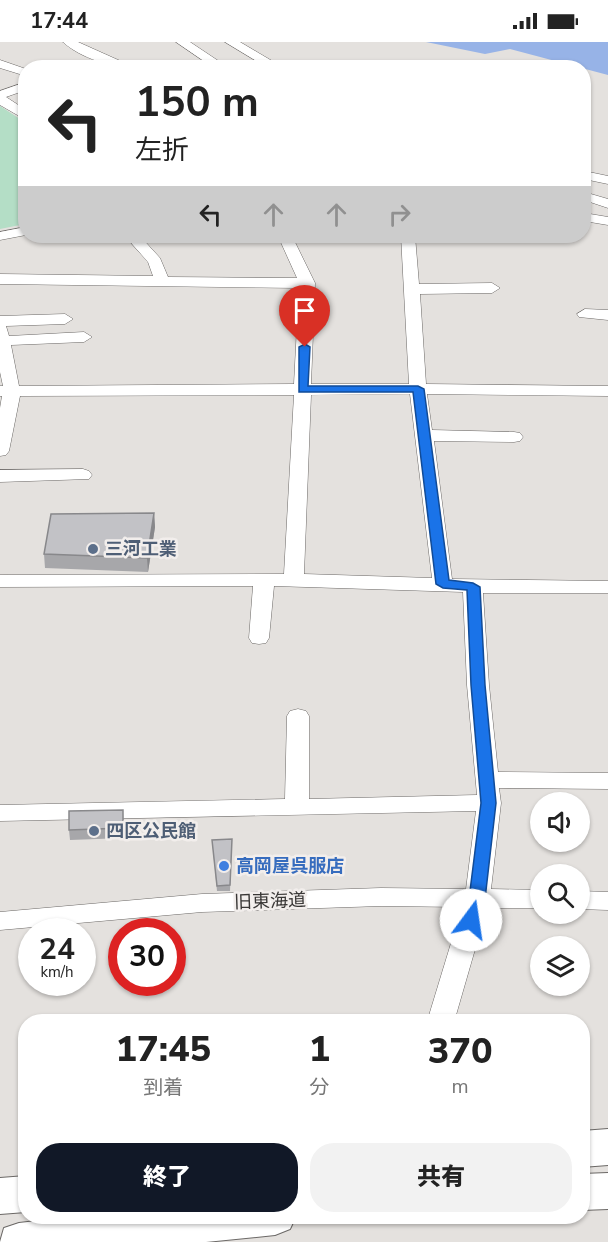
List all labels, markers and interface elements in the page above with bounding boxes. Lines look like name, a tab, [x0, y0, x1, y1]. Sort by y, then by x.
text: 17:44	[30, 6, 88, 36]
text: 150 m	[135, 74, 259, 131]
icon: left	[36, 84, 114, 162]
text: 左折	[135, 132, 189, 169]
icon: left	[194, 198, 227, 231]
icon: ahead	[257, 198, 290, 231]
icon: ahead	[320, 198, 353, 231]
icon: right	[383, 198, 416, 231]
pin	[279, 285, 330, 347]
icon: arrive	[288, 294, 321, 327]
place label: 三河工業	[105, 537, 177, 561]
marker: 三河工業	[86, 542, 100, 556]
map controls	[530, 792, 590, 996]
button: sound	[530, 792, 590, 852]
place label: 四区公民館	[106, 819, 196, 843]
marker: 四区公民館	[87, 824, 101, 838]
place label: 高岡屋呉服店	[236, 854, 344, 878]
marker: 高岡屋呉服店	[217, 859, 231, 873]
button: search	[530, 864, 590, 924]
street label: 旧東海道	[234, 888, 306, 914]
position arrow	[439, 888, 503, 952]
speed limit sign: 30	[108, 918, 186, 996]
text: 24	[39, 929, 75, 970]
button: layers	[530, 936, 590, 996]
text: km/h	[40, 962, 74, 982]
text: 17:45	[115, 1025, 211, 1074]
text: 1	[309, 1025, 330, 1074]
text: 370	[428, 1027, 493, 1076]
text: m	[452, 1073, 469, 1100]
text: 到着	[143, 1074, 183, 1101]
text: 分	[309, 1074, 329, 1101]
button: 終了	[36, 1143, 298, 1212]
button: 共有	[310, 1143, 572, 1212]

